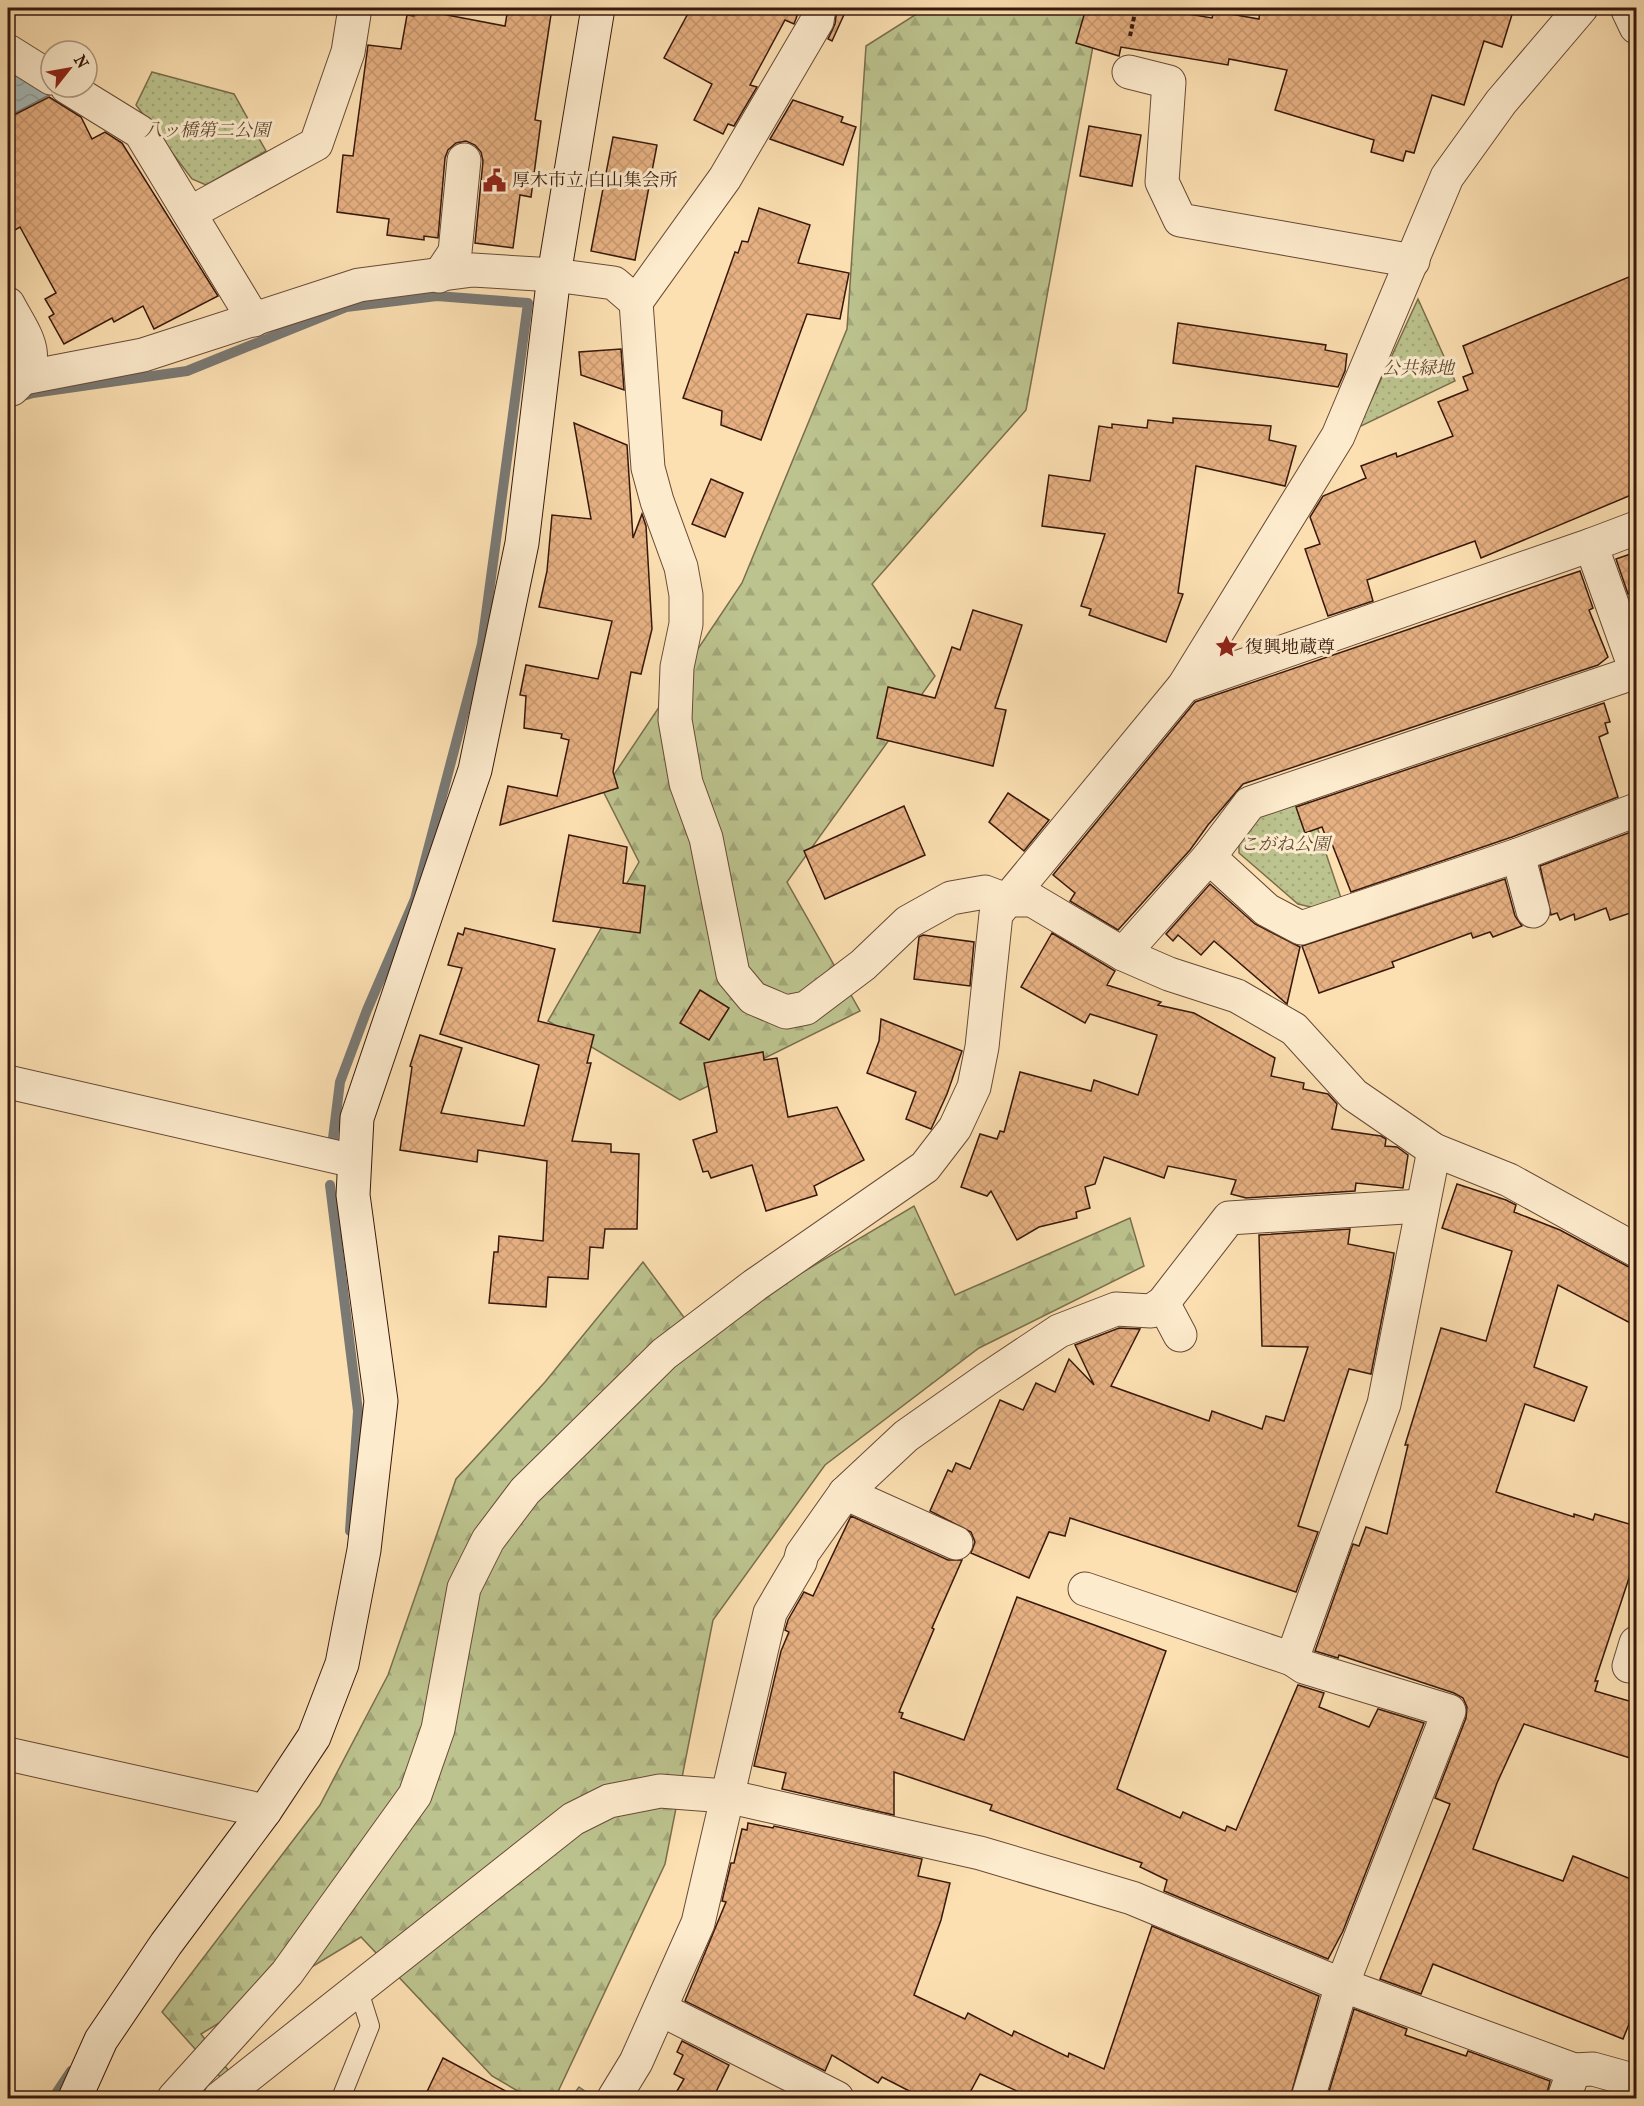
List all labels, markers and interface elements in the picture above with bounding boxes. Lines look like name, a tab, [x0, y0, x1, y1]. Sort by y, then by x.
north arrow	[39, 39, 99, 99]
text: N	[70, 51, 93, 72]
park label: 八ッ橋第二公園	[144, 120, 273, 141]
public building icon: 厚木市立 白山集会所	[481, 167, 507, 193]
place label: 厚木市立 白山集会所	[512, 170, 678, 191]
park label: 公共緑地	[1382, 358, 1456, 379]
place icon: 復興地蔵尊	[1214, 634, 1240, 660]
place label: 復興地蔵尊	[1245, 637, 1335, 658]
park label: こがね公園	[1240, 834, 1333, 855]

